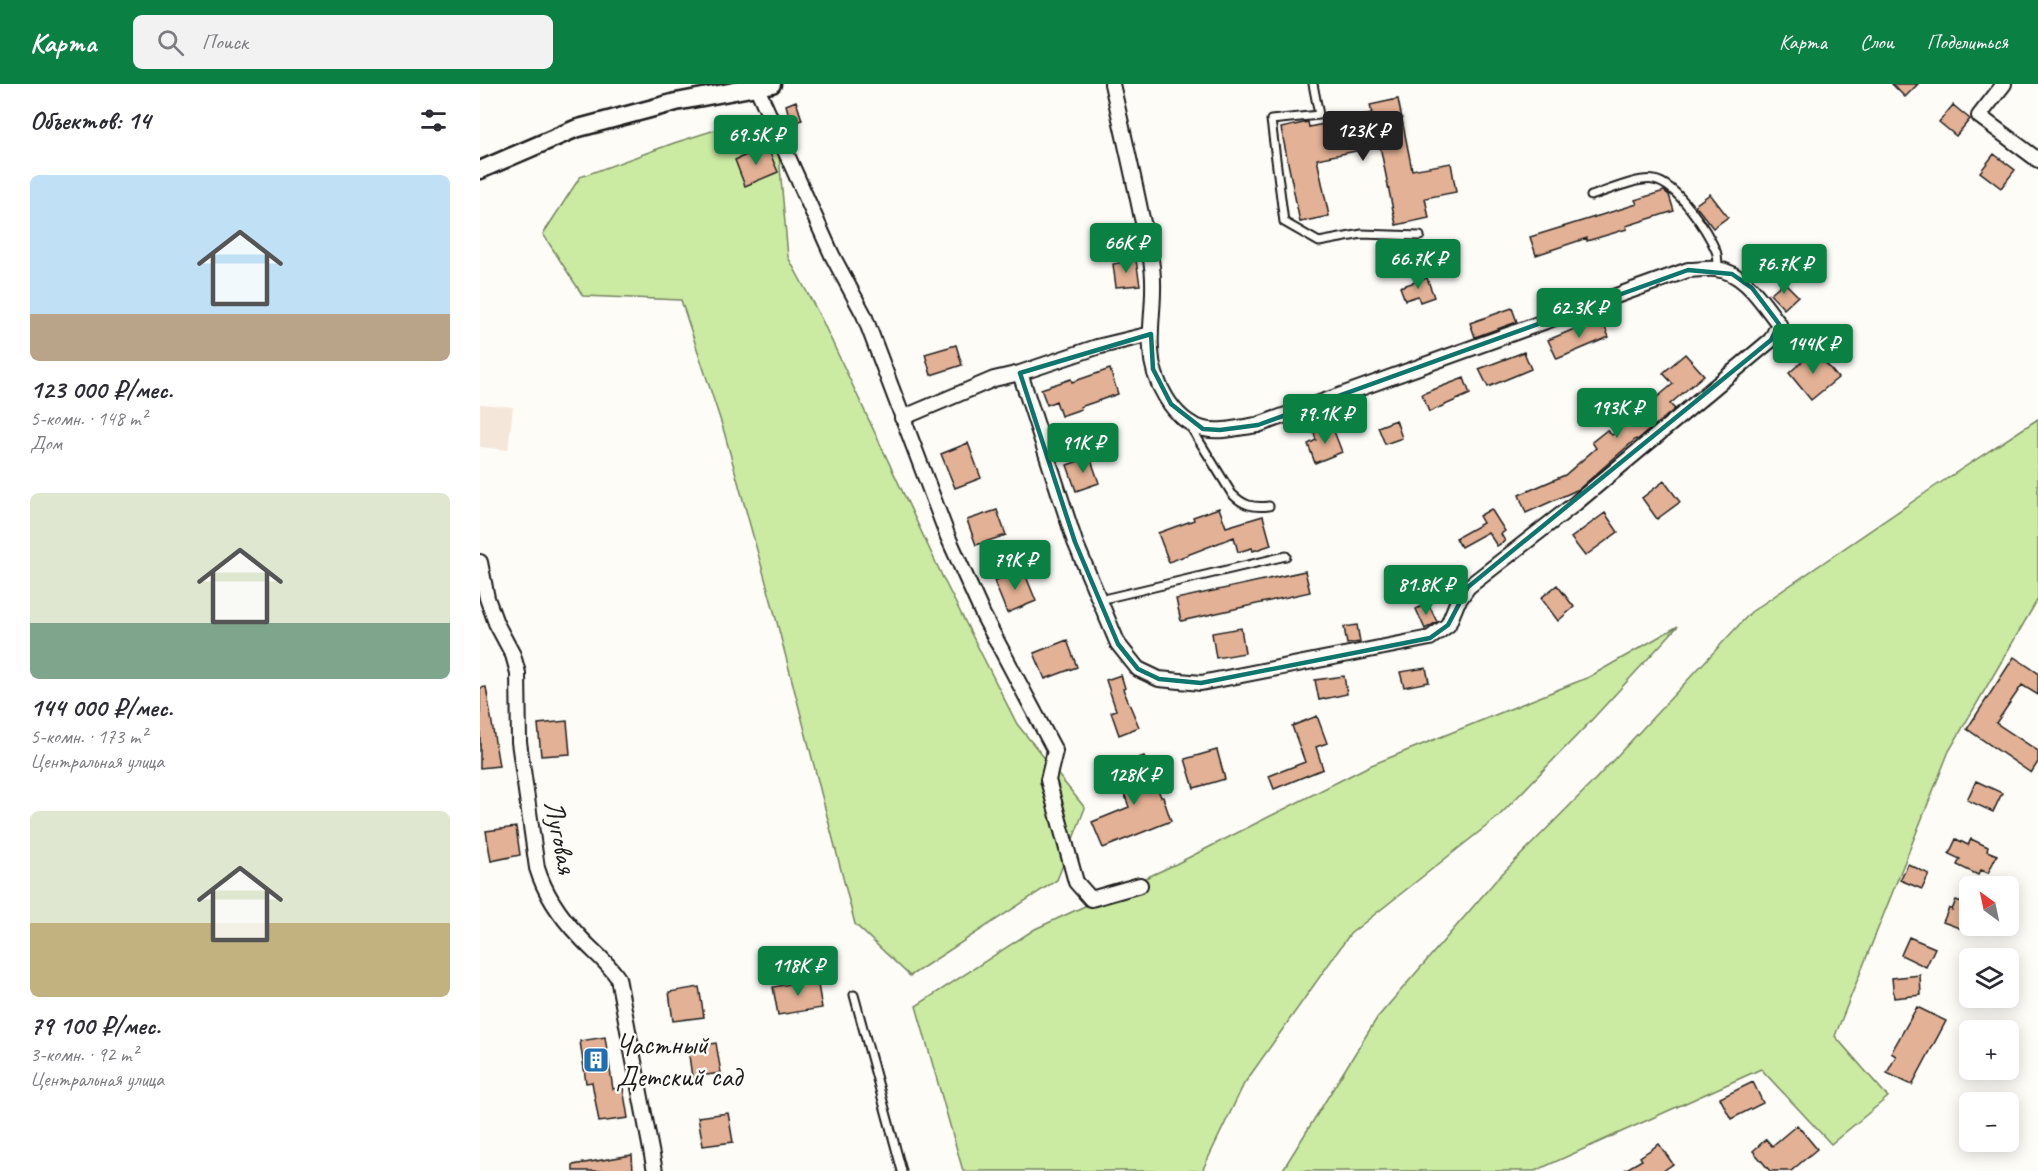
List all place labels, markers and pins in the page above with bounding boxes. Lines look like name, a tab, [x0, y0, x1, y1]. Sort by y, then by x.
pin: 123K ₽	[1314, 111, 1412, 162]
pin: 69.5K ₽	[701, 115, 811, 166]
pin: 66K ₽	[1084, 223, 1168, 274]
pin: 66.7K ₽	[1363, 239, 1473, 290]
pin: 76.7K ₽	[1729, 244, 1839, 295]
pin: 62.3K ₽	[1524, 288, 1634, 339]
pin: 144K ₽	[1764, 324, 1862, 375]
pin: 193K ₽	[1568, 388, 1666, 439]
pin: 79.1K ₽	[1270, 394, 1380, 445]
pin: 91K ₽	[1041, 423, 1125, 474]
pin: 79K ₽	[973, 540, 1057, 591]
pin: 81.8K ₽	[1371, 565, 1481, 616]
pin: 128K ₽	[1085, 755, 1183, 806]
pin: 118K ₽	[749, 946, 847, 997]
place label: Частный Детский сад	[616, 1027, 745, 1094]
building icon: Частный Детский сад	[581, 1045, 611, 1075]

